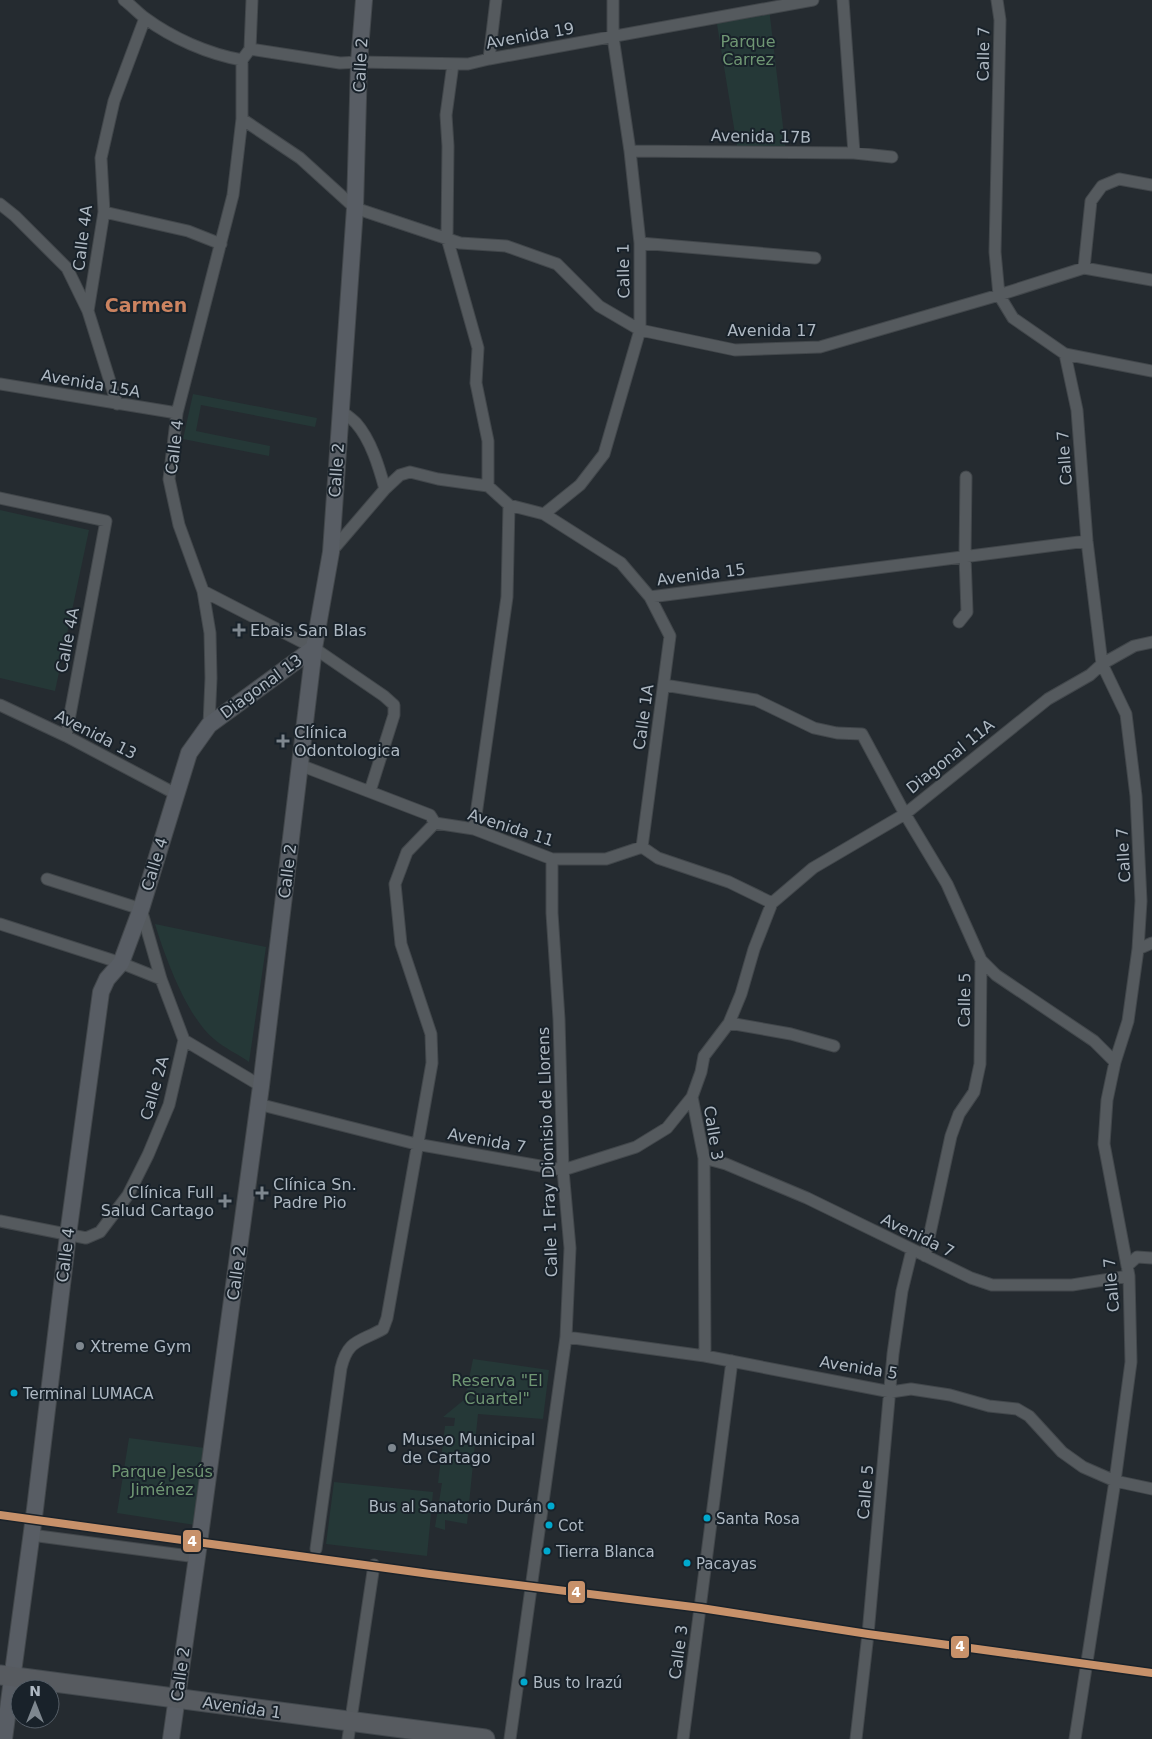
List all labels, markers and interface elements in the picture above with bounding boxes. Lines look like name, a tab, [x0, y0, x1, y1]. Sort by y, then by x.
street label: Avenida 19	[484, 18, 576, 53]
street label: Calle 7	[974, 26, 993, 82]
park label: Parque Carrez	[720, 32, 776, 69]
street label: Calle 2	[350, 37, 371, 93]
street label: Avenida 17B	[711, 126, 811, 147]
street label: Calle 4A	[69, 204, 96, 272]
street label: Calle 1	[614, 243, 633, 299]
district label: Carmen	[105, 294, 187, 316]
street label: Avenida 17	[727, 321, 817, 340]
street label: Avenida 15A	[40, 365, 142, 402]
street label: Calle 4	[162, 419, 187, 476]
street label: Calle 7	[1053, 430, 1076, 486]
street label: Calle 2	[325, 442, 348, 498]
street label: Avenida 15	[656, 560, 747, 589]
street label: Calle 4A	[52, 606, 83, 674]
place label: Ebais San Blas	[250, 621, 367, 640]
marker: Ebais San Blas	[232, 623, 246, 637]
street label: Diagonal 13	[217, 650, 306, 722]
street label: Calle 1A	[630, 683, 657, 751]
street label: Avenida 13	[52, 706, 140, 763]
street label: Diagonal 11A	[903, 715, 998, 798]
place label: Clínica Odontologica	[294, 723, 400, 760]
marker: Clínica Odontologica	[276, 734, 290, 748]
street label: Avenida 11	[465, 805, 556, 850]
street label: Calle 7	[1113, 827, 1134, 883]
street label: Calle 4	[137, 835, 172, 893]
street label: Calle 2	[275, 843, 300, 900]
street label: Calle 5	[955, 972, 974, 1028]
street label: Calle 1 Fray Dionisio de Llorens	[534, 1026, 561, 1278]
street label: Calle 2A	[136, 1054, 173, 1122]
street label: Calle 3	[700, 1104, 727, 1162]
street label: Avenida 7	[446, 1124, 528, 1157]
place label: Clínica Sn. Padre Pio	[273, 1175, 357, 1212]
place label: Clínica Full Salud Cartago	[101, 1183, 214, 1220]
marker: Clínica Sn. Padre Pio	[255, 1186, 269, 1200]
marker: Clínica Full Salud Cartago	[218, 1194, 232, 1208]
street label: Avenida 7	[878, 1210, 958, 1261]
street label: Calle 4	[53, 1227, 78, 1284]
street label: Calle 2	[223, 1245, 250, 1302]
street label: Calle 7	[1100, 1257, 1123, 1313]
place label: Xtreme Gym	[90, 1337, 191, 1356]
marker: Xtreme Gym	[74, 1340, 86, 1352]
street label: Avenida 5	[818, 1352, 899, 1383]
park label: Reserva "El Cuartel"	[451, 1371, 543, 1408]
place label: Terminal LUMACA	[22, 1385, 154, 1403]
marker: Terminal LUMACA	[9, 1388, 19, 1398]
place label: Museo Municipal de Cartago	[402, 1430, 535, 1467]
marker: Museo Municipal de Cartago	[386, 1442, 398, 1454]
park label: Parque Jesús Jiménez	[111, 1462, 213, 1499]
street label: Calle 5	[854, 1464, 877, 1520]
place label: Bus al Sanatorio Durán	[369, 1498, 542, 1516]
marker: Bus al Sanatorio Durán	[546, 1501, 556, 1511]
place label: Santa Rosa	[716, 1510, 800, 1528]
marker: Santa Rosa	[702, 1513, 712, 1523]
place label: Cot	[558, 1517, 584, 1535]
marker: Cot	[544, 1520, 554, 1530]
line badge: 4	[182, 1529, 202, 1553]
text: 4	[187, 1533, 197, 1549]
place label: Tierra Blanca	[555, 1543, 655, 1561]
marker: Tierra Blanca	[542, 1546, 552, 1556]
place label: Pacayas	[696, 1555, 757, 1573]
marker: Pacayas	[682, 1558, 692, 1568]
line badge: 4	[567, 1580, 586, 1604]
text: 4	[571, 1584, 581, 1600]
street label: Calle 3	[665, 1624, 692, 1681]
line badge: 4	[950, 1635, 970, 1659]
text: 4	[955, 1638, 965, 1654]
street label: Calle 2	[167, 1646, 194, 1703]
place label: Bus to Irazú	[533, 1674, 622, 1692]
marker: Bus to Irazú	[519, 1677, 529, 1687]
north arrow	[10, 1679, 60, 1729]
text: N	[29, 1683, 41, 1699]
street label: Avenida 1	[201, 1693, 282, 1722]

